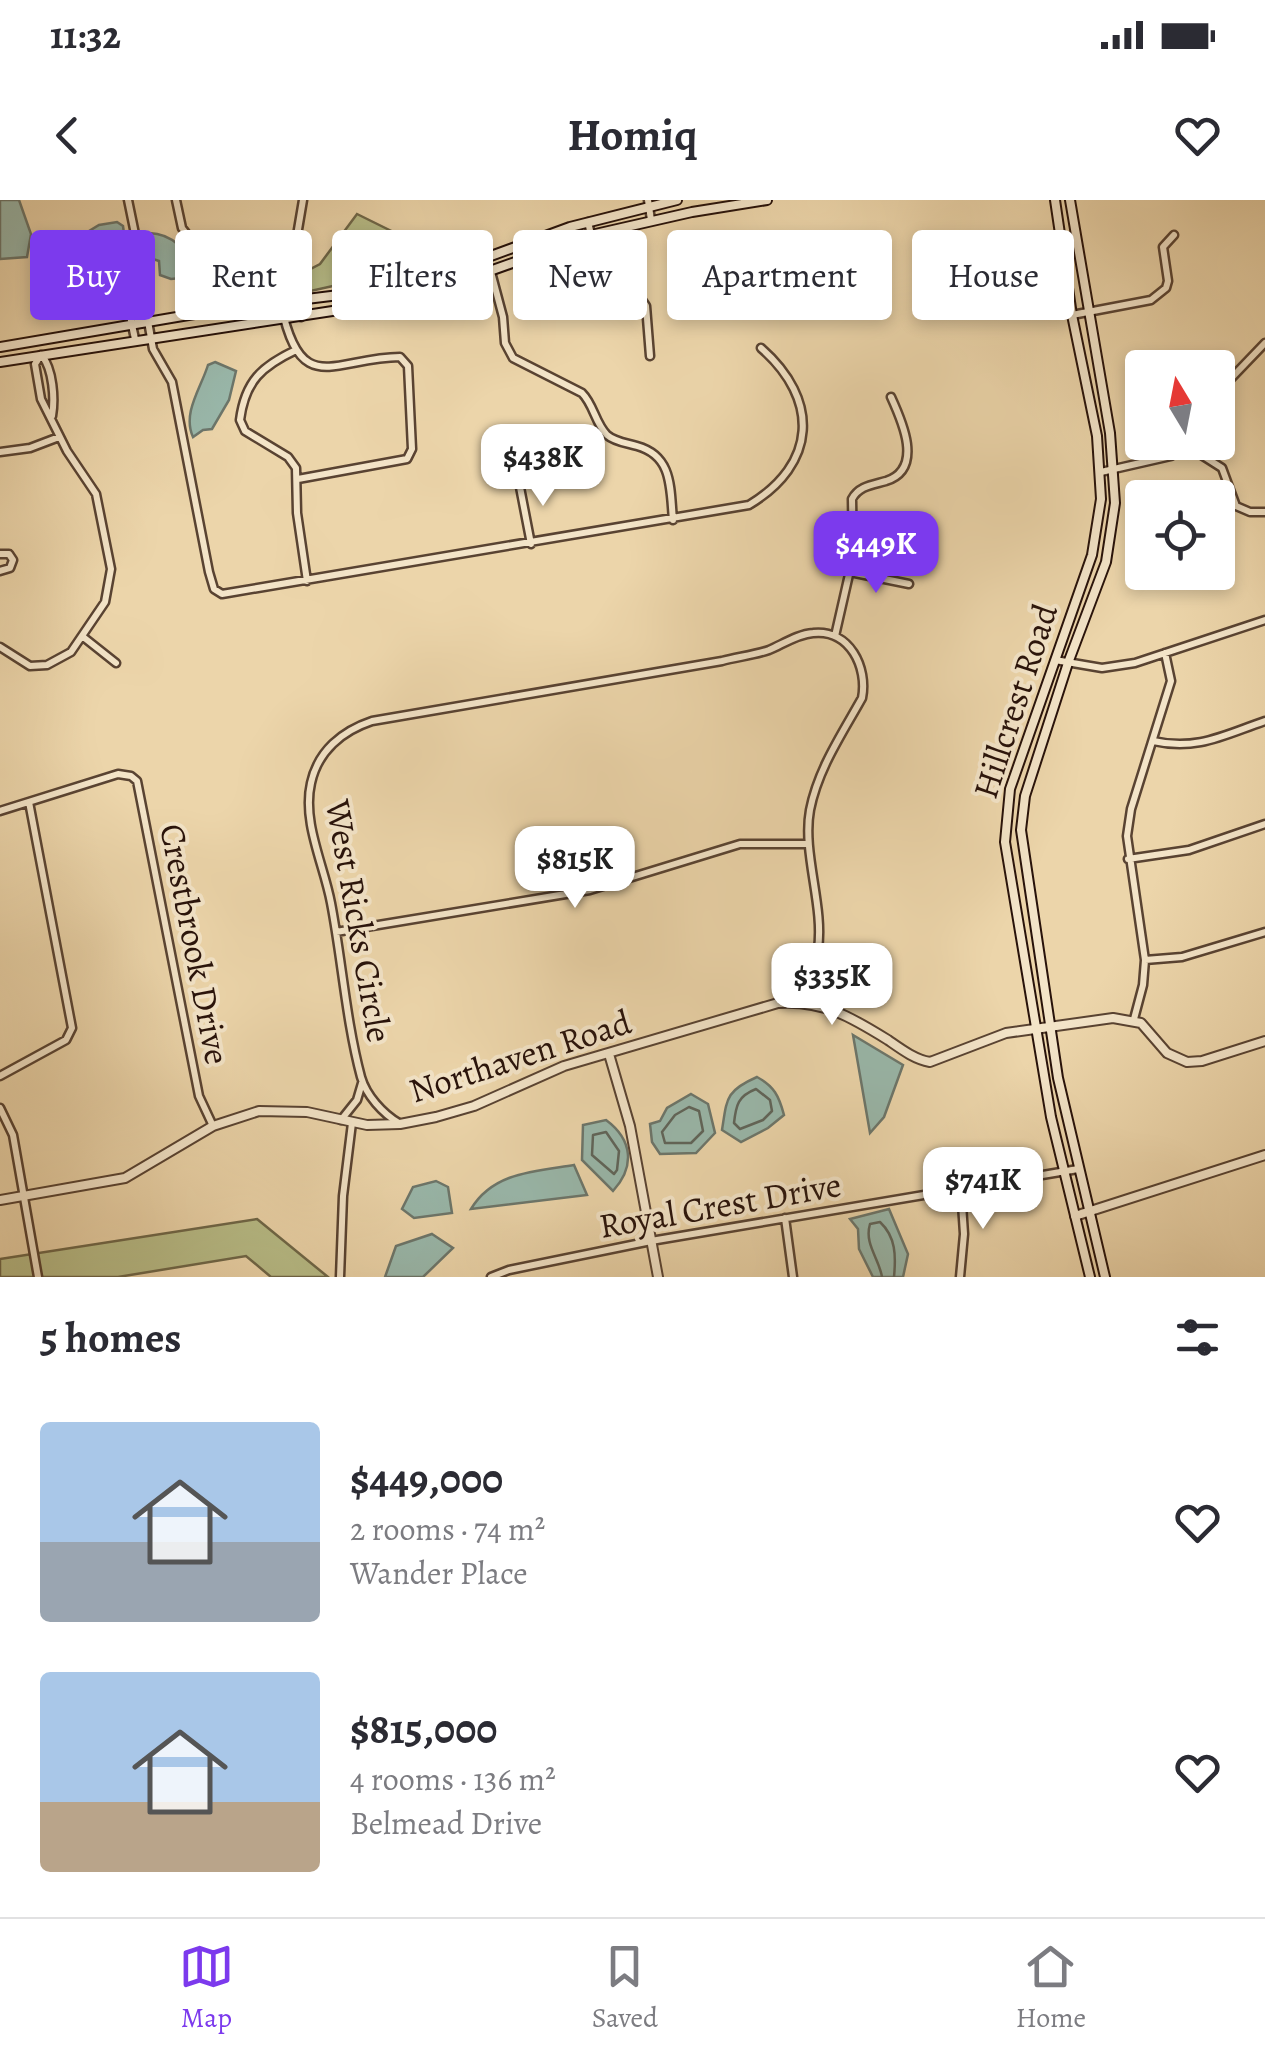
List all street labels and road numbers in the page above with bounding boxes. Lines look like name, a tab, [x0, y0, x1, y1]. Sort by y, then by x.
street label: Hillcrest Road	[961, 597, 1069, 804]
street label: West Ricks Circle	[314, 795, 404, 1046]
street label: Crestbrook Drive	[148, 820, 242, 1068]
street label: Northaven Road	[403, 997, 637, 1114]
street label: Royal Crest Drive	[595, 1160, 845, 1250]

